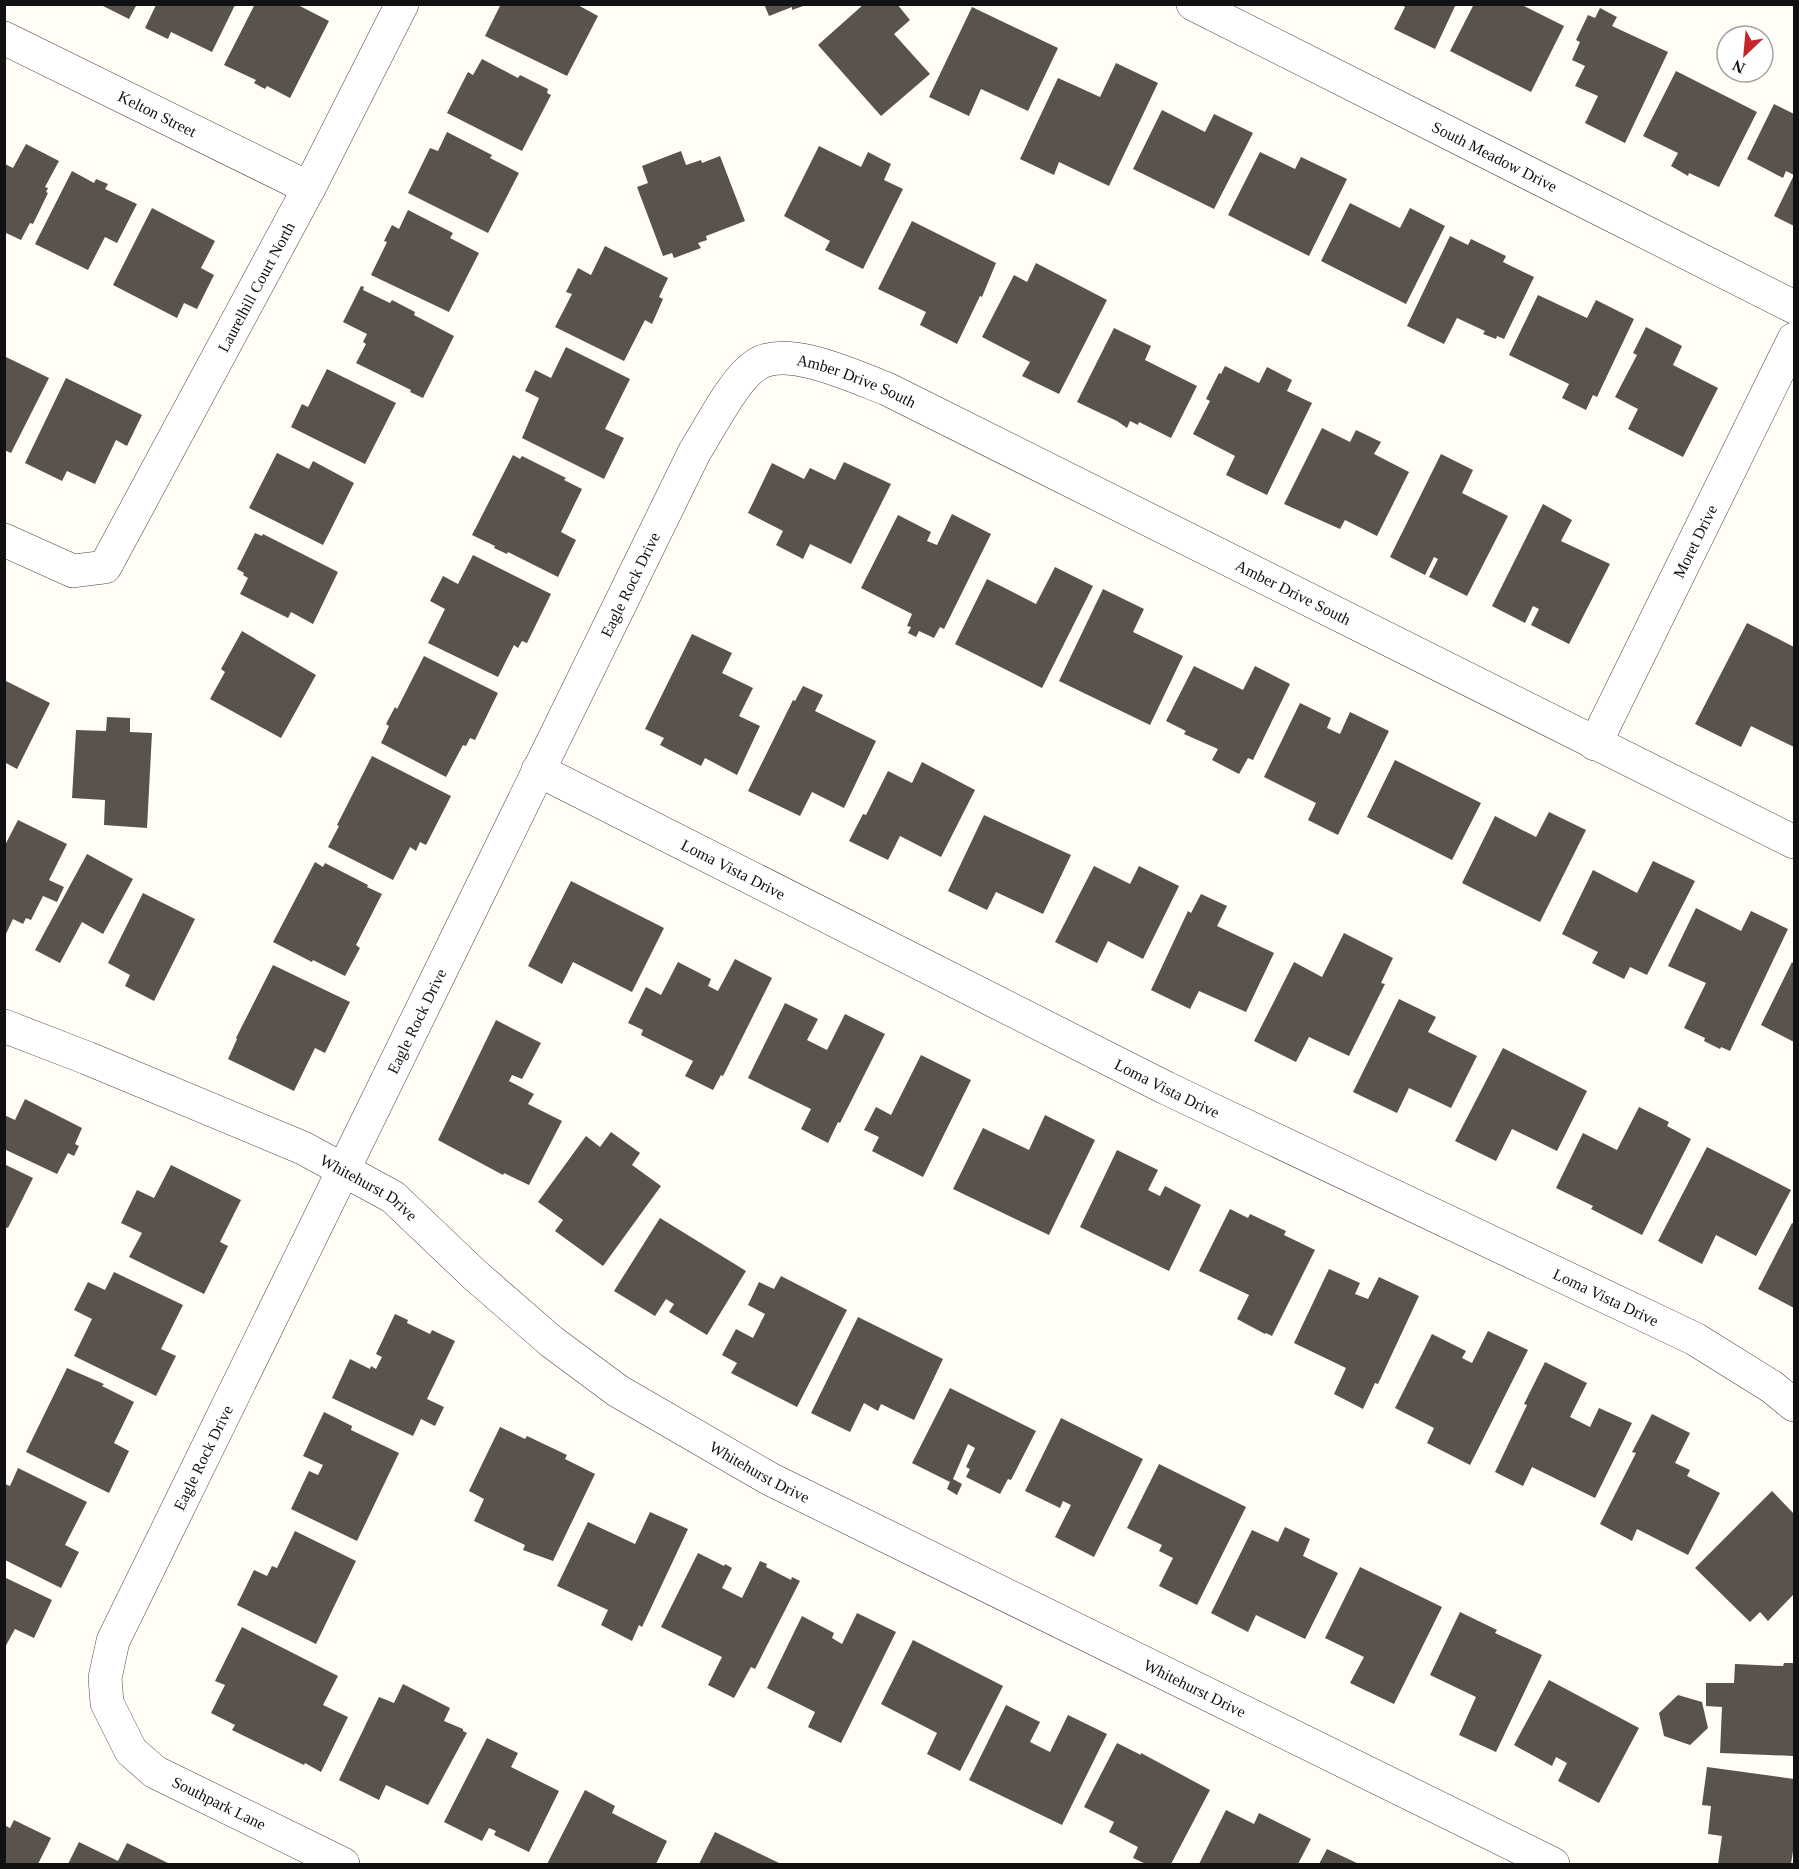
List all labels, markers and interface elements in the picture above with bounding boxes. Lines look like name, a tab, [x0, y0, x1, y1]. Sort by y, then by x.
north arrow	[1715, 24, 1775, 84]
text: N	[1729, 57, 1748, 77]
street label: Kelton Street	[116, 87, 200, 140]
street label: South Meadow Drive	[1429, 118, 1560, 195]
street label: Laurelhill Court North	[214, 219, 298, 355]
street label: Amber Drive South	[795, 351, 919, 411]
street label: Moret Drive	[1669, 502, 1720, 581]
street label: Eagle Rock Drive	[597, 529, 663, 640]
street label: Amber Drive South	[1233, 556, 1354, 628]
street label: Loma Vista Drive	[679, 836, 788, 902]
street label: Eagle Rock Drive	[383, 966, 449, 1076]
street label: Loma Vista Drive	[1112, 1055, 1222, 1121]
street label: Whitehurst Drive	[318, 1151, 421, 1224]
street label: Loma Vista Drive	[1551, 1265, 1661, 1329]
street label: Eagle Rock Drive	[170, 1402, 236, 1513]
street label: Whitehurst Drive	[707, 1437, 813, 1506]
street label: Whitehurst Drive	[1141, 1656, 1249, 1720]
street label: Southpark Lane	[169, 1773, 268, 1834]

